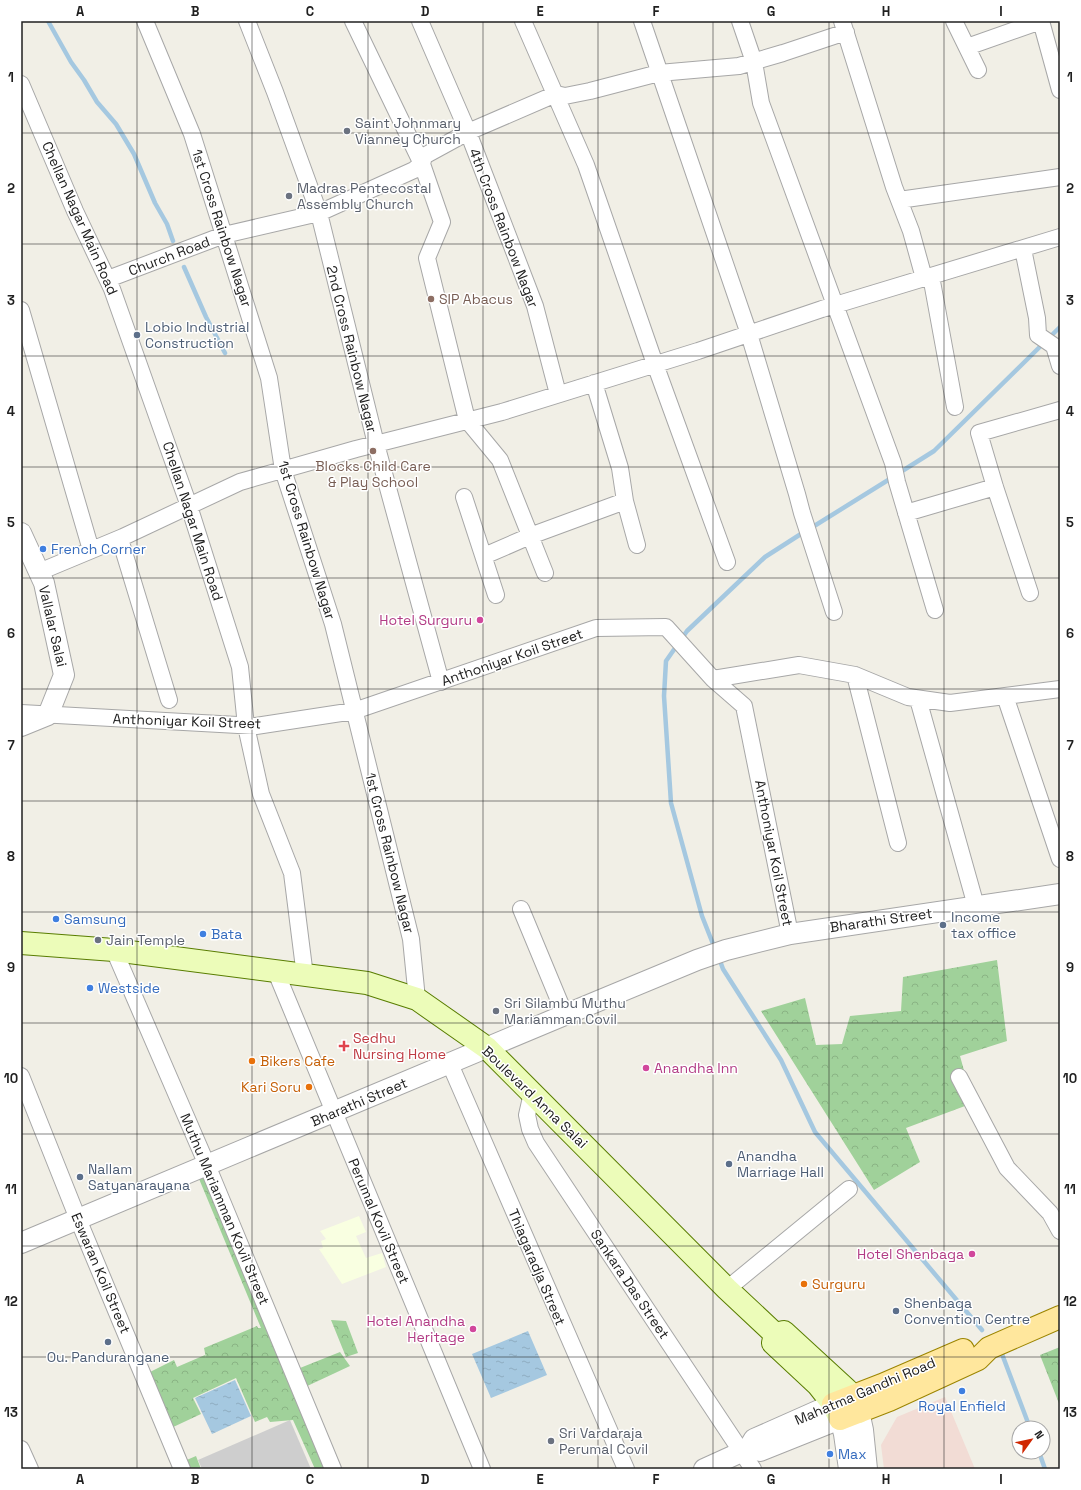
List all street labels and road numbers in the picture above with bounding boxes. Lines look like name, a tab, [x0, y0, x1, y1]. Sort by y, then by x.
street label: Chellan Nagar Main Road	[38, 138, 122, 298]
street label: 4th Cross Rainbow Nagar	[465, 146, 543, 310]
street label: 1st Cross Rainbow Nagar	[188, 147, 256, 309]
street label: Church Road	[126, 232, 212, 280]
street label: 2nd Cross Rainbow Nagar	[323, 264, 381, 434]
street label: Chellan Nagar Main Road	[159, 439, 227, 603]
street label: 1st Cross Rainbow Nagar	[274, 459, 340, 621]
street label: Vallalar Salai	[35, 584, 71, 668]
street label: Anthoniyar Koil Street	[439, 624, 585, 690]
street label: Anthoniyar Koil Street	[112, 709, 262, 733]
street label: 1st Cross Rainbow Nagar	[361, 771, 419, 935]
street label: Anthoniyar Koil Street	[751, 778, 797, 928]
street label: Bharathi Street	[829, 904, 933, 936]
street label: Boulevard Anna Salai	[478, 1042, 592, 1152]
street label: Bharathi Street	[308, 1074, 410, 1130]
street label: Muthu Mariamman Kovil Street	[176, 1110, 274, 1308]
street label: Perumal Kovil Street	[344, 1155, 414, 1287]
street label: Thiagaradja Street	[504, 1206, 570, 1328]
street label: Eswaran Koil Street	[67, 1210, 135, 1336]
street label: Sankara Das Street	[587, 1226, 673, 1342]
street label: Mahatma Gandhi Road	[792, 1353, 938, 1429]

